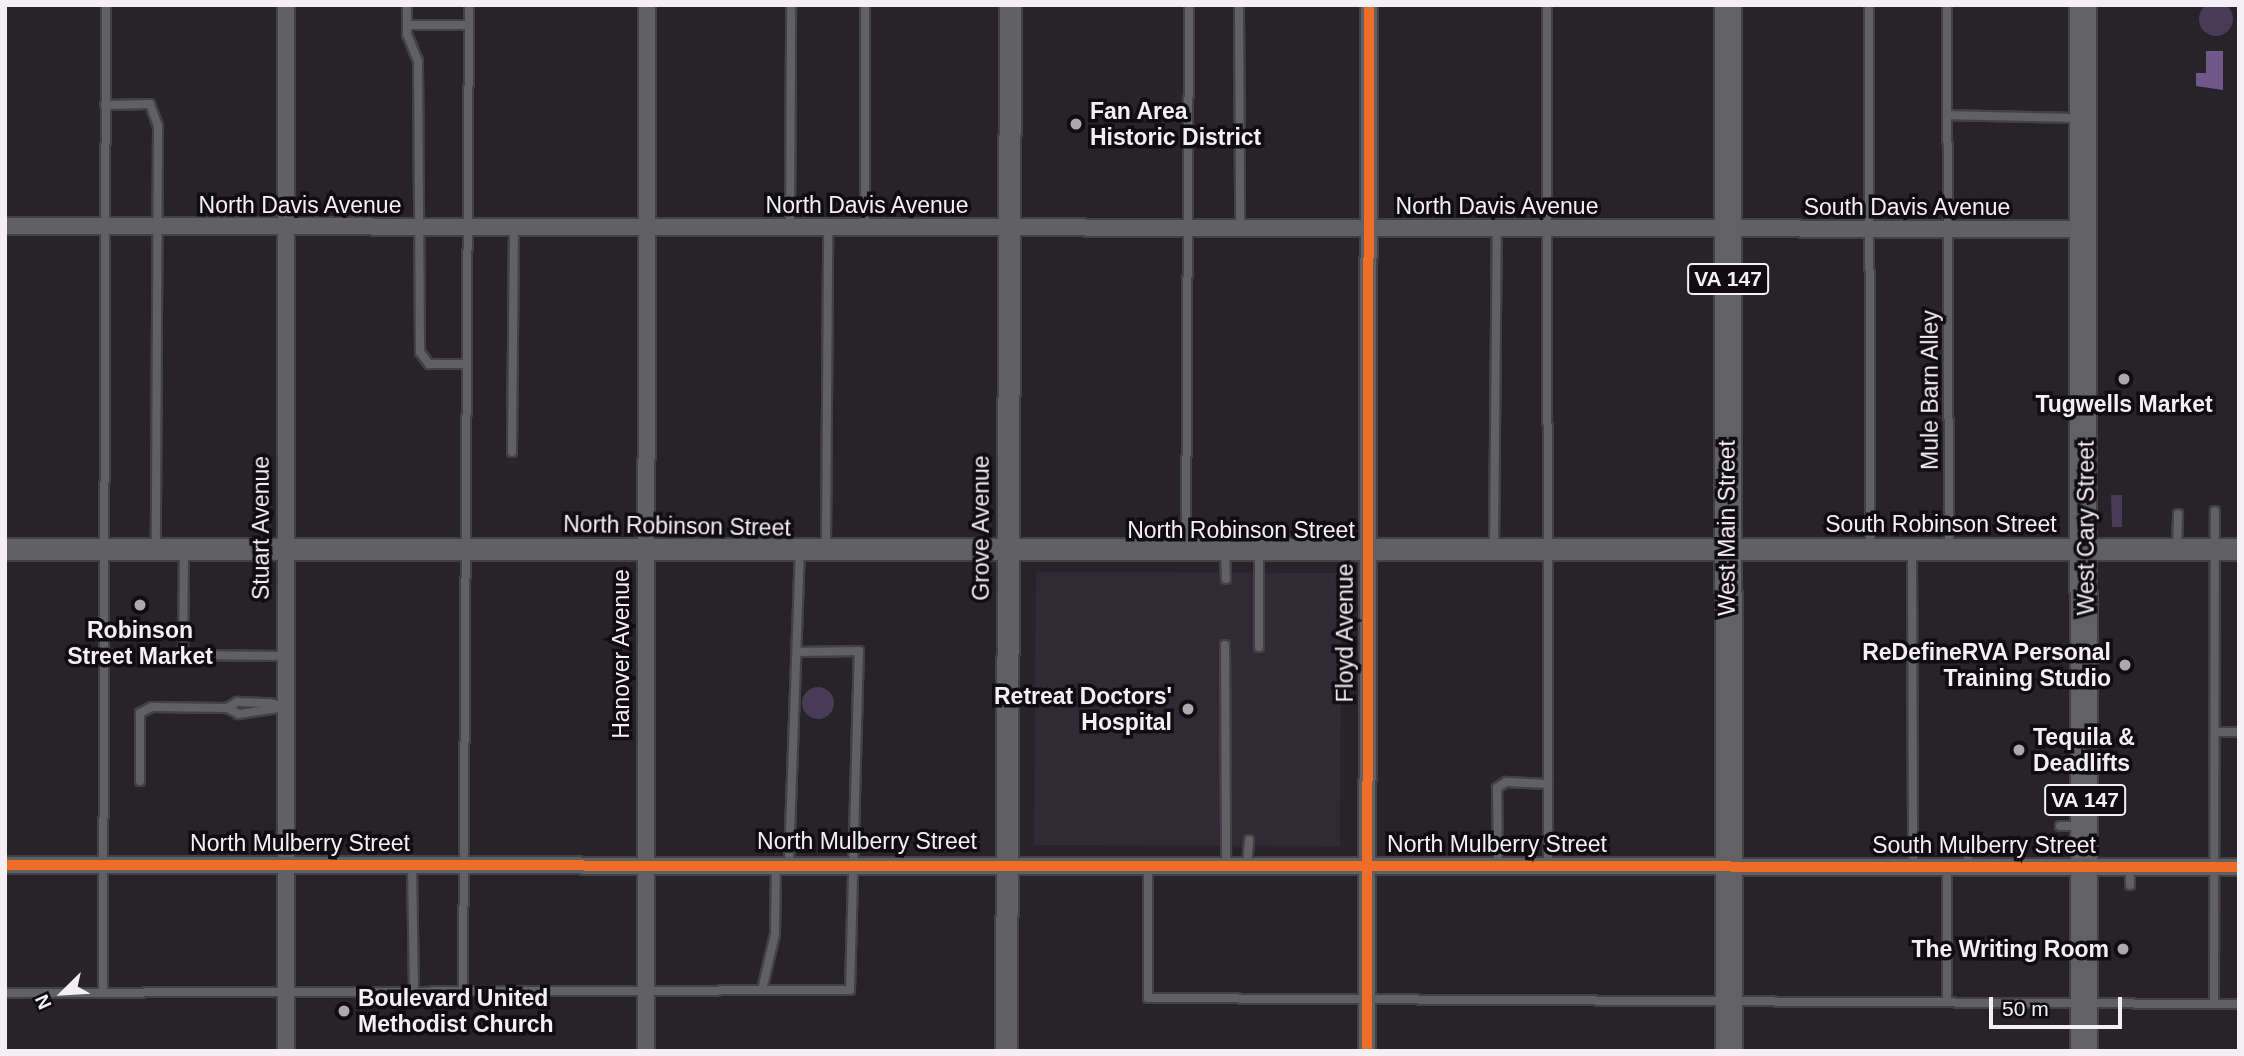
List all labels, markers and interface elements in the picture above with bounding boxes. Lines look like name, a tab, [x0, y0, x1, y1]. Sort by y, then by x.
place label: Fan Area Historic District	[1090, 97, 1261, 151]
marker: Fan Area Historic District	[1068, 116, 1084, 132]
street label: North Davis Avenue	[198, 191, 402, 219]
street label: North Davis Avenue	[765, 191, 969, 219]
street label: North Davis Avenue	[1395, 192, 1599, 220]
street label: South Davis Avenue	[1803, 193, 2011, 221]
road number: VA 147	[1686, 262, 1770, 296]
street label: Mule Barn Alley	[1916, 309, 1944, 471]
marker: Tugwells Market	[2116, 371, 2132, 387]
place label: Tugwells Market	[2035, 390, 2213, 418]
street label: West Main Street	[1713, 440, 1741, 616]
street label: West Cary Street	[2072, 441, 2100, 615]
street label: Stuart Avenue	[247, 455, 275, 601]
street label: Grove Avenue	[967, 455, 995, 601]
street label: North Robinson Street	[563, 510, 791, 542]
street label: South Robinson Street	[1825, 510, 2057, 538]
street label: North Robinson Street	[1127, 516, 1355, 544]
street label: Floyd Avenue	[1331, 563, 1359, 703]
street label: Hanover Avenue	[607, 569, 635, 739]
marker: Robinson Street Market	[132, 597, 148, 613]
place label: Robinson Street Market	[67, 616, 213, 670]
place label: ReDefineRVA Personal Training Studio	[1861, 638, 2111, 692]
marker: ReDefineRVA Personal Training Studio	[2117, 657, 2133, 673]
place label: Retreat Doctors' Hospital	[994, 682, 1172, 736]
marker: Retreat Doctors' Hospital	[1178, 699, 1198, 719]
place label: Tequila & Deadlifts	[2033, 723, 2135, 777]
marker: Tequila & Deadlifts	[2011, 742, 2027, 758]
road number: VA 147	[2043, 782, 2127, 818]
street label: North Mulberry Street	[757, 827, 977, 855]
street label: North Mulberry Street	[190, 829, 410, 857]
street label: North Mulberry Street	[1387, 830, 1607, 858]
street label: South Mulberry Street	[1872, 831, 2096, 859]
place label: The Writing Room	[1911, 935, 2109, 963]
marker: The Writing Room	[2115, 941, 2131, 957]
north arrow	[28, 958, 98, 1028]
scale bar	[1992, 982, 2125, 1026]
place label: Boulevard United Methodist Church	[358, 984, 553, 1038]
text: N	[31, 991, 56, 1012]
text: 50 m	[2002, 997, 2049, 1020]
marker: Boulevard United Methodist Church	[336, 1003, 352, 1019]

